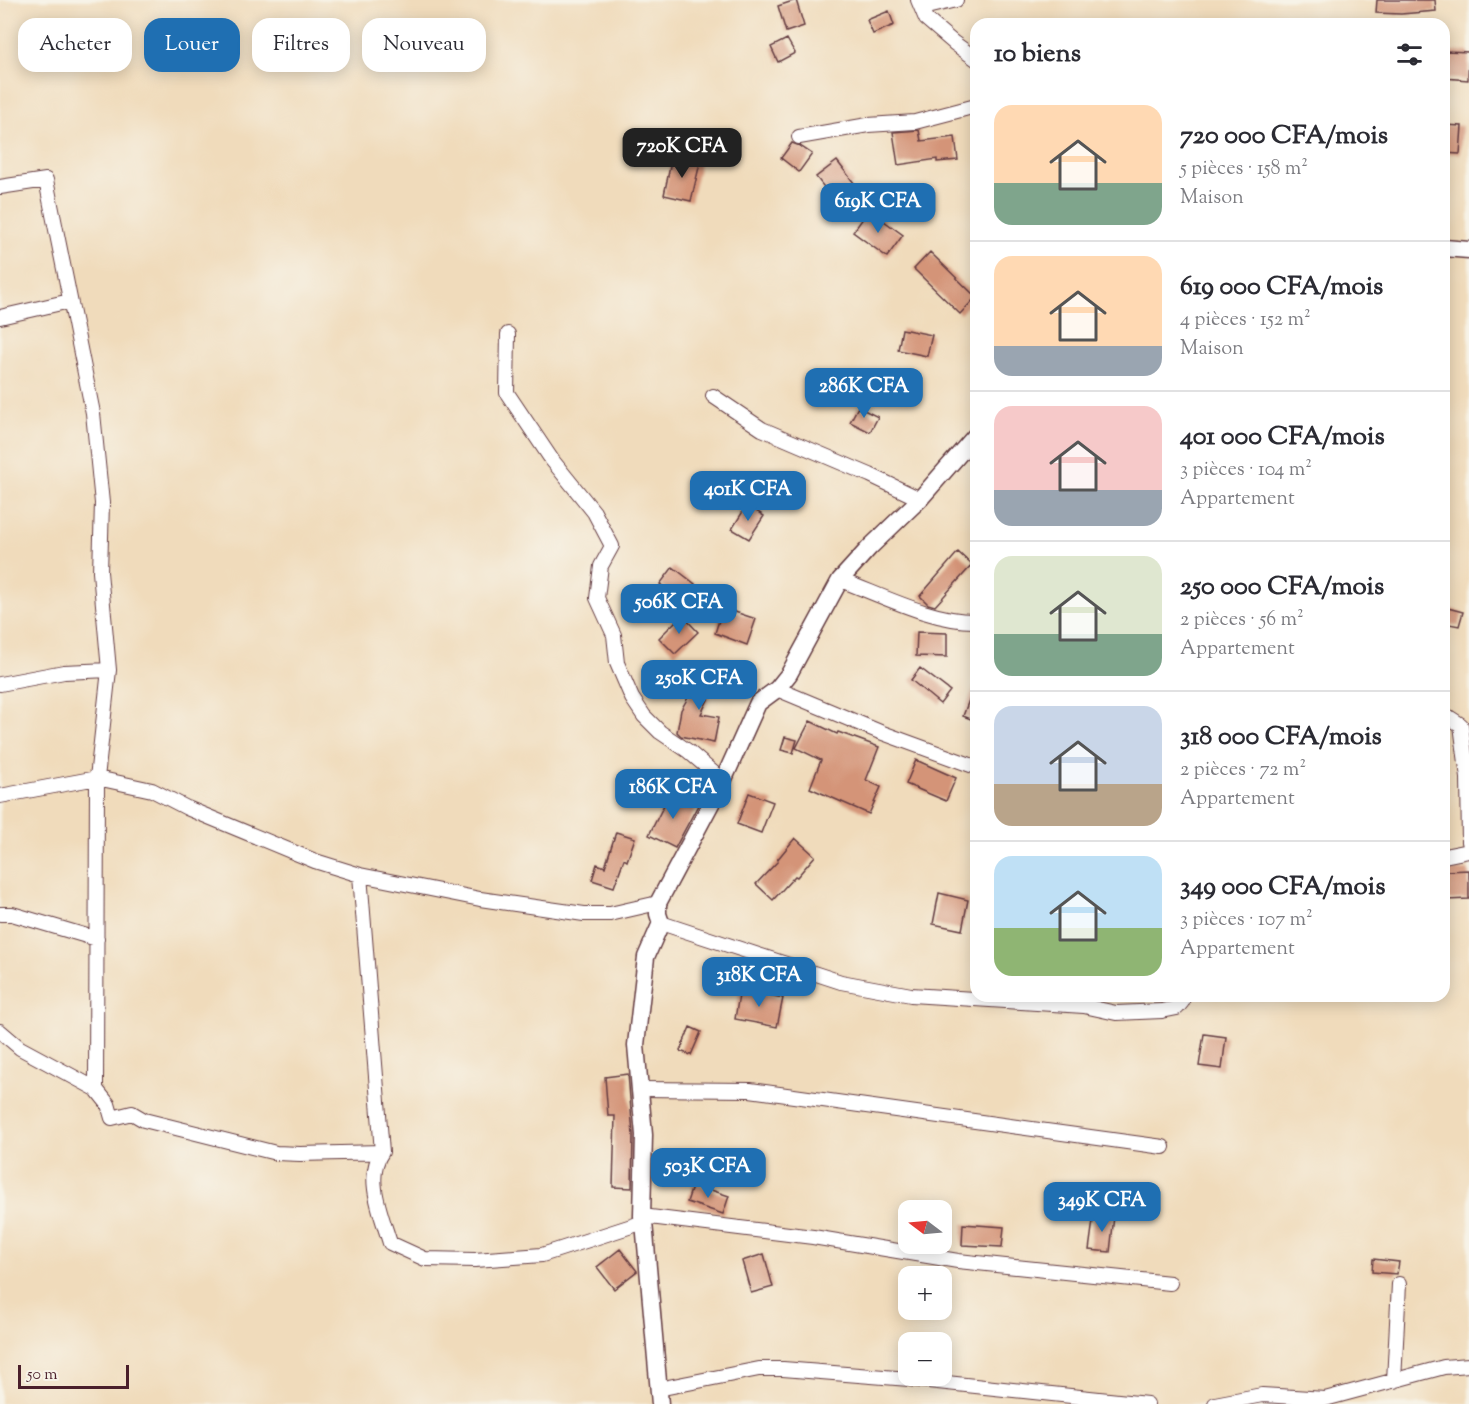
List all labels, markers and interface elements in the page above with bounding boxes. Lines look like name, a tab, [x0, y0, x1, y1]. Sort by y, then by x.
chip: Acheter	[18, 18, 132, 72]
chip: Louer	[144, 18, 240, 72]
chip: Filtres	[252, 18, 350, 72]
chip: Nouveau	[362, 18, 486, 72]
text: 10 biens	[994, 36, 1081, 73]
icon: filters	[1393, 38, 1426, 71]
text: 720 000 CFA/mois	[1180, 118, 1388, 155]
pin: 720K CFA	[620, 128, 744, 179]
icon: home	[1042, 129, 1114, 201]
text: 720K CFA	[637, 133, 727, 162]
text: 5 pièces · 158 m²	[1180, 155, 1308, 184]
pin: 619K CFA	[816, 183, 940, 234]
text: Maison	[1180, 184, 1244, 213]
text: 619K CFA	[834, 188, 922, 217]
text: 619 000 CFA/mois	[1180, 269, 1383, 306]
icon: home	[1042, 280, 1114, 352]
text: 4 pièces · 152 m²	[1180, 306, 1311, 335]
text: Maison	[1180, 335, 1244, 364]
pin: 286K CFA	[802, 368, 926, 419]
text: 286K CFA	[819, 373, 909, 402]
text: 401 000 CFA/mois	[1180, 419, 1385, 456]
icon: home	[1042, 430, 1114, 502]
text: 3 pièces · 104 m²	[1180, 456, 1312, 485]
pin: 401K CFA	[686, 471, 810, 522]
text: 401K CFA	[704, 476, 792, 505]
text: Appartement	[1180, 485, 1295, 514]
text: 250 000 CFA/mois	[1180, 569, 1384, 606]
icon: home	[1042, 580, 1114, 652]
pin: 506K CFA	[617, 584, 741, 635]
text: 506K CFA	[635, 589, 723, 618]
text: 2 pièces · 56 m²	[1180, 606, 1304, 635]
text: Appartement	[1180, 635, 1295, 664]
pin: 250K CFA	[637, 660, 761, 711]
text: 250K CFA	[655, 665, 743, 694]
text: 318 000 CFA/mois	[1180, 719, 1382, 756]
icon: home	[1042, 730, 1114, 802]
text: 2 pièces · 72 m²	[1180, 756, 1306, 785]
pin: 186K CFA	[611, 769, 735, 820]
text: 186K CFA	[629, 774, 717, 803]
text: Appartement	[1180, 785, 1295, 814]
text: 349 000 CFA/mois	[1180, 869, 1385, 906]
icon: home	[1042, 880, 1114, 952]
text: 3 pièces · 107 m²	[1180, 906, 1313, 935]
text: Appartement	[1180, 935, 1295, 964]
pin: 318K CFA	[697, 957, 821, 1008]
text: 318K CFA	[716, 962, 802, 991]
pin: 503K CFA	[646, 1148, 770, 1199]
text: 503K CFA	[665, 1153, 751, 1182]
pin: 349K CFA	[1040, 1182, 1164, 1233]
text: 349K CFA	[1058, 1187, 1146, 1216]
north arrow	[898, 1200, 952, 1254]
map controls	[898, 1200, 952, 1386]
button: +	[898, 1266, 952, 1320]
button: −	[898, 1332, 952, 1386]
scale bar	[18, 1362, 129, 1390]
text: 50 m	[27, 1364, 58, 1387]

